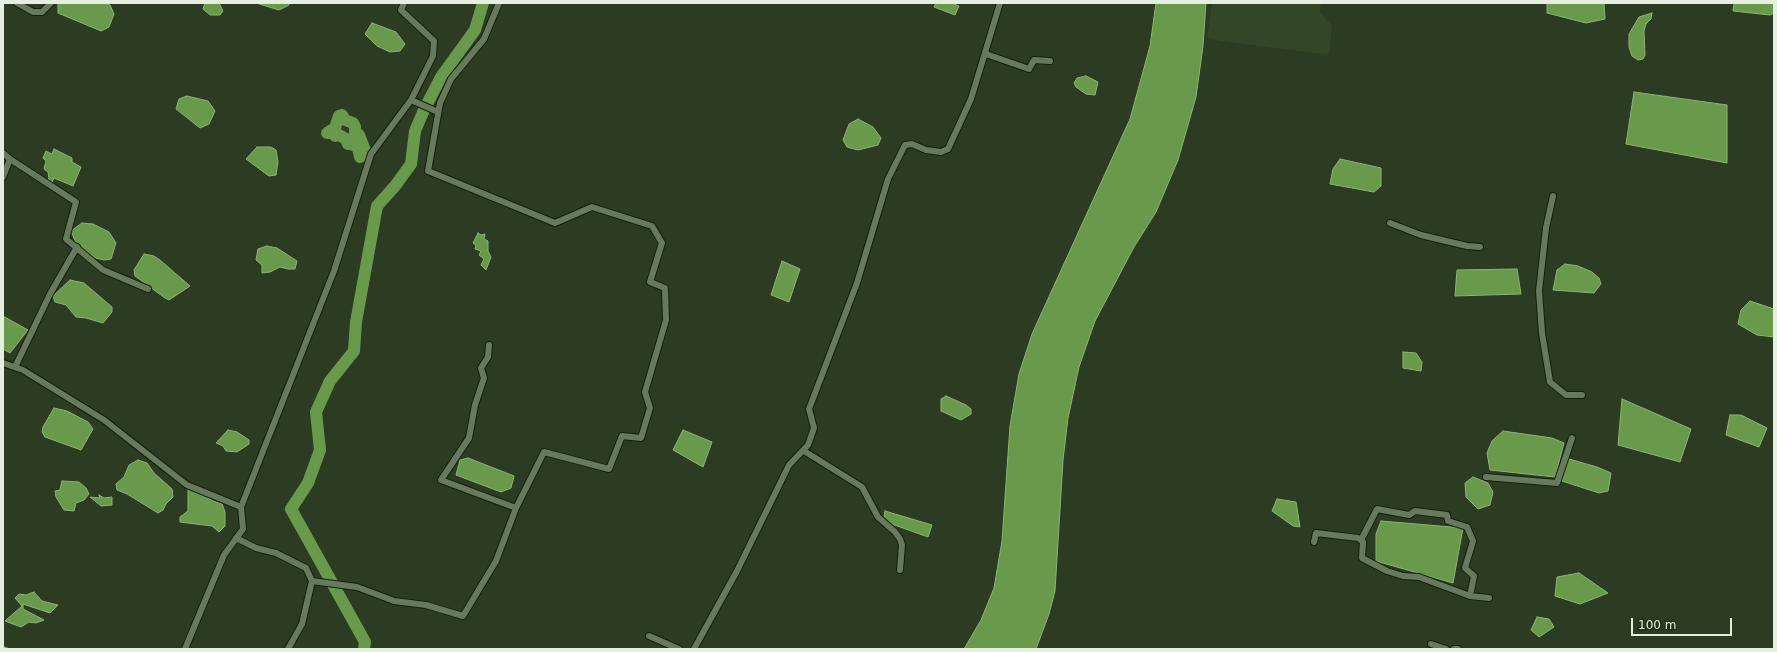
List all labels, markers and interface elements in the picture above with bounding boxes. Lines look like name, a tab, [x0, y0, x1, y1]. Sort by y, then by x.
scale bar	[1633, 610, 1734, 636]
text: 100 m	[1638, 618, 1676, 632]

